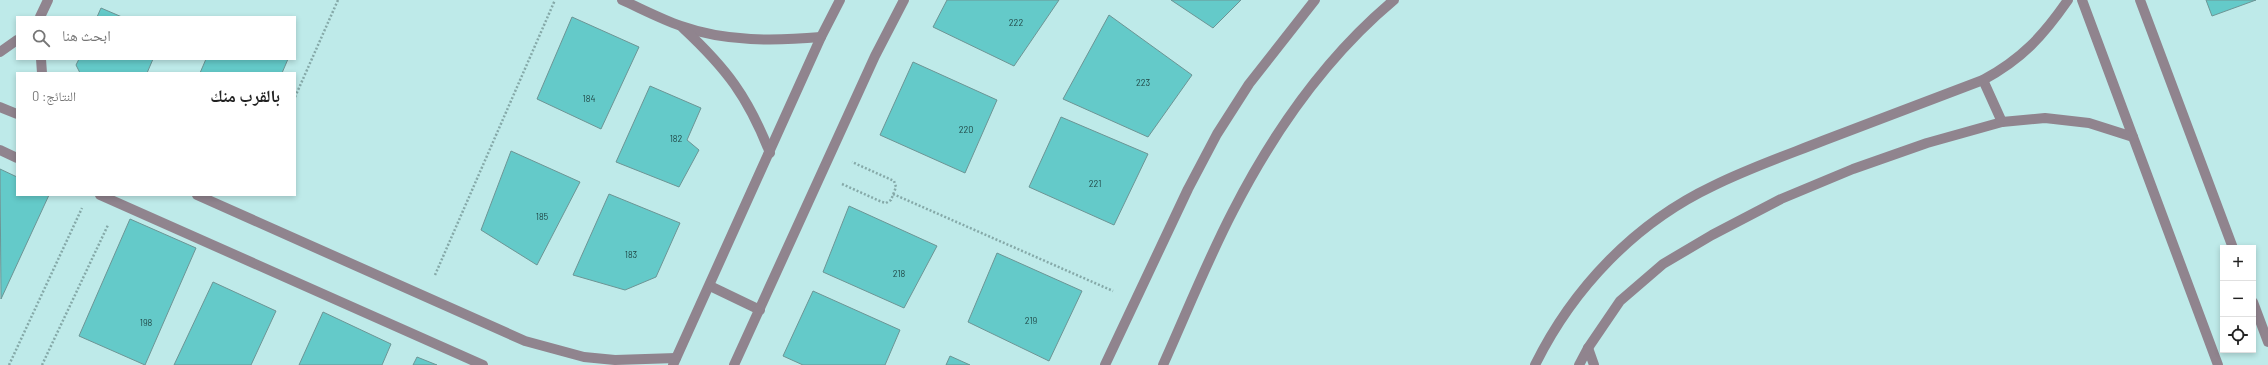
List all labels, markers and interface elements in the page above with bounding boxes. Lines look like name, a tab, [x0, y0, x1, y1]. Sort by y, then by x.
search box	[16, 16, 296, 60]
house number: 222	[1009, 17, 1023, 28]
text: ابحث هنا	[62, 26, 111, 44]
icon: search	[30, 27, 52, 49]
house number: 223	[1136, 77, 1150, 88]
text: بالقرب منك	[210, 85, 280, 105]
text: النتائج: 0	[32, 88, 76, 104]
house number: 184	[583, 93, 595, 104]
house number: 220	[959, 124, 973, 135]
house number: 182	[670, 133, 683, 144]
house number: 221	[1089, 178, 1101, 189]
house number: 185	[536, 211, 549, 222]
map controls	[2220, 245, 2256, 353]
button: +	[2220, 245, 2256, 281]
house number: 183	[625, 249, 638, 260]
house number: 218	[893, 268, 906, 279]
button: −	[2220, 281, 2256, 317]
house number: 219	[1025, 315, 1038, 326]
house number: 198	[140, 317, 153, 328]
button: locate	[2220, 317, 2256, 353]

